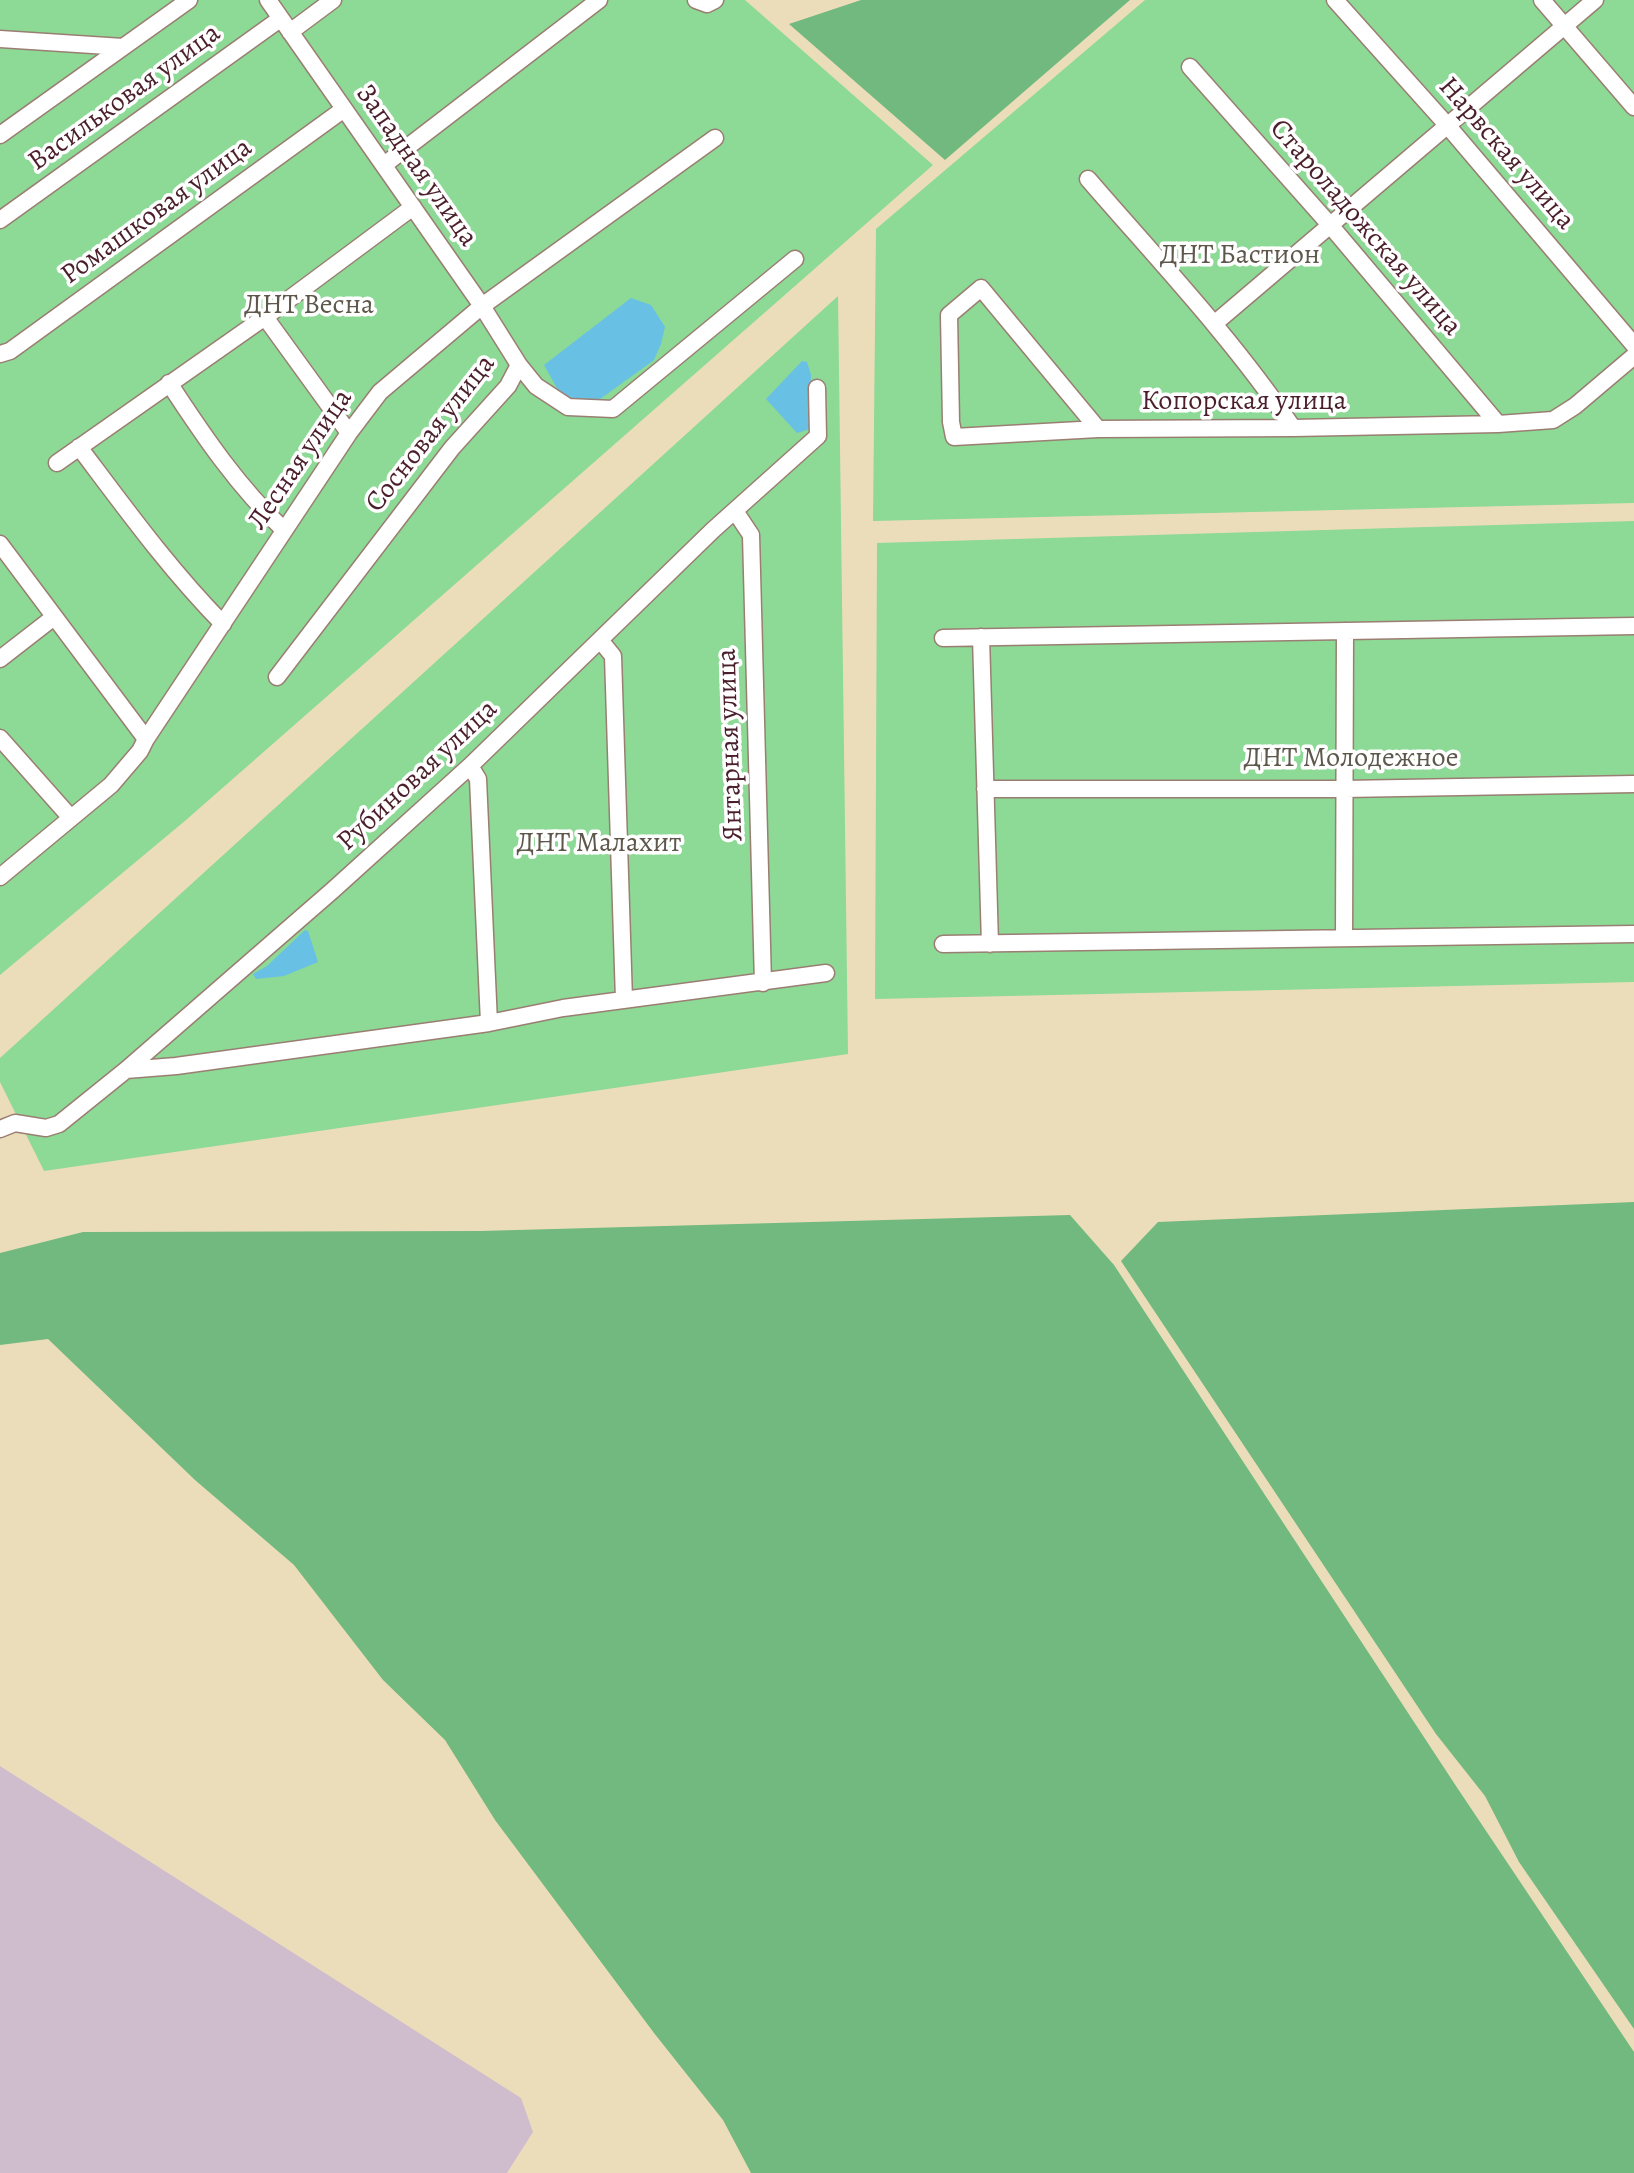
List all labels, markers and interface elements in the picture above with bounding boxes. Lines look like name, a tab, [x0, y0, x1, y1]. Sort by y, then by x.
street label: Васильковая улица	[22, 17, 228, 179]
street label: Нарвская улица	[1431, 71, 1581, 237]
street label: Западная улица	[348, 79, 484, 253]
street label: Староладожская улица	[1262, 113, 1468, 343]
street label: Ромашковая улица	[55, 131, 259, 293]
park label: ДНТ Бастион	[1160, 239, 1320, 273]
park label: ДНТ Весна	[244, 289, 374, 323]
street label: Сосновая улица	[359, 349, 503, 519]
street label: Лесная улица	[242, 383, 360, 537]
street label: Копорская улица	[1141, 385, 1347, 419]
street label: Янтарная улица	[711, 648, 751, 842]
street label: Рубиновая улица	[331, 693, 505, 859]
park label: ДНТ Молодежное	[1244, 742, 1458, 776]
park label: ДНТ Малахит	[516, 827, 682, 861]

